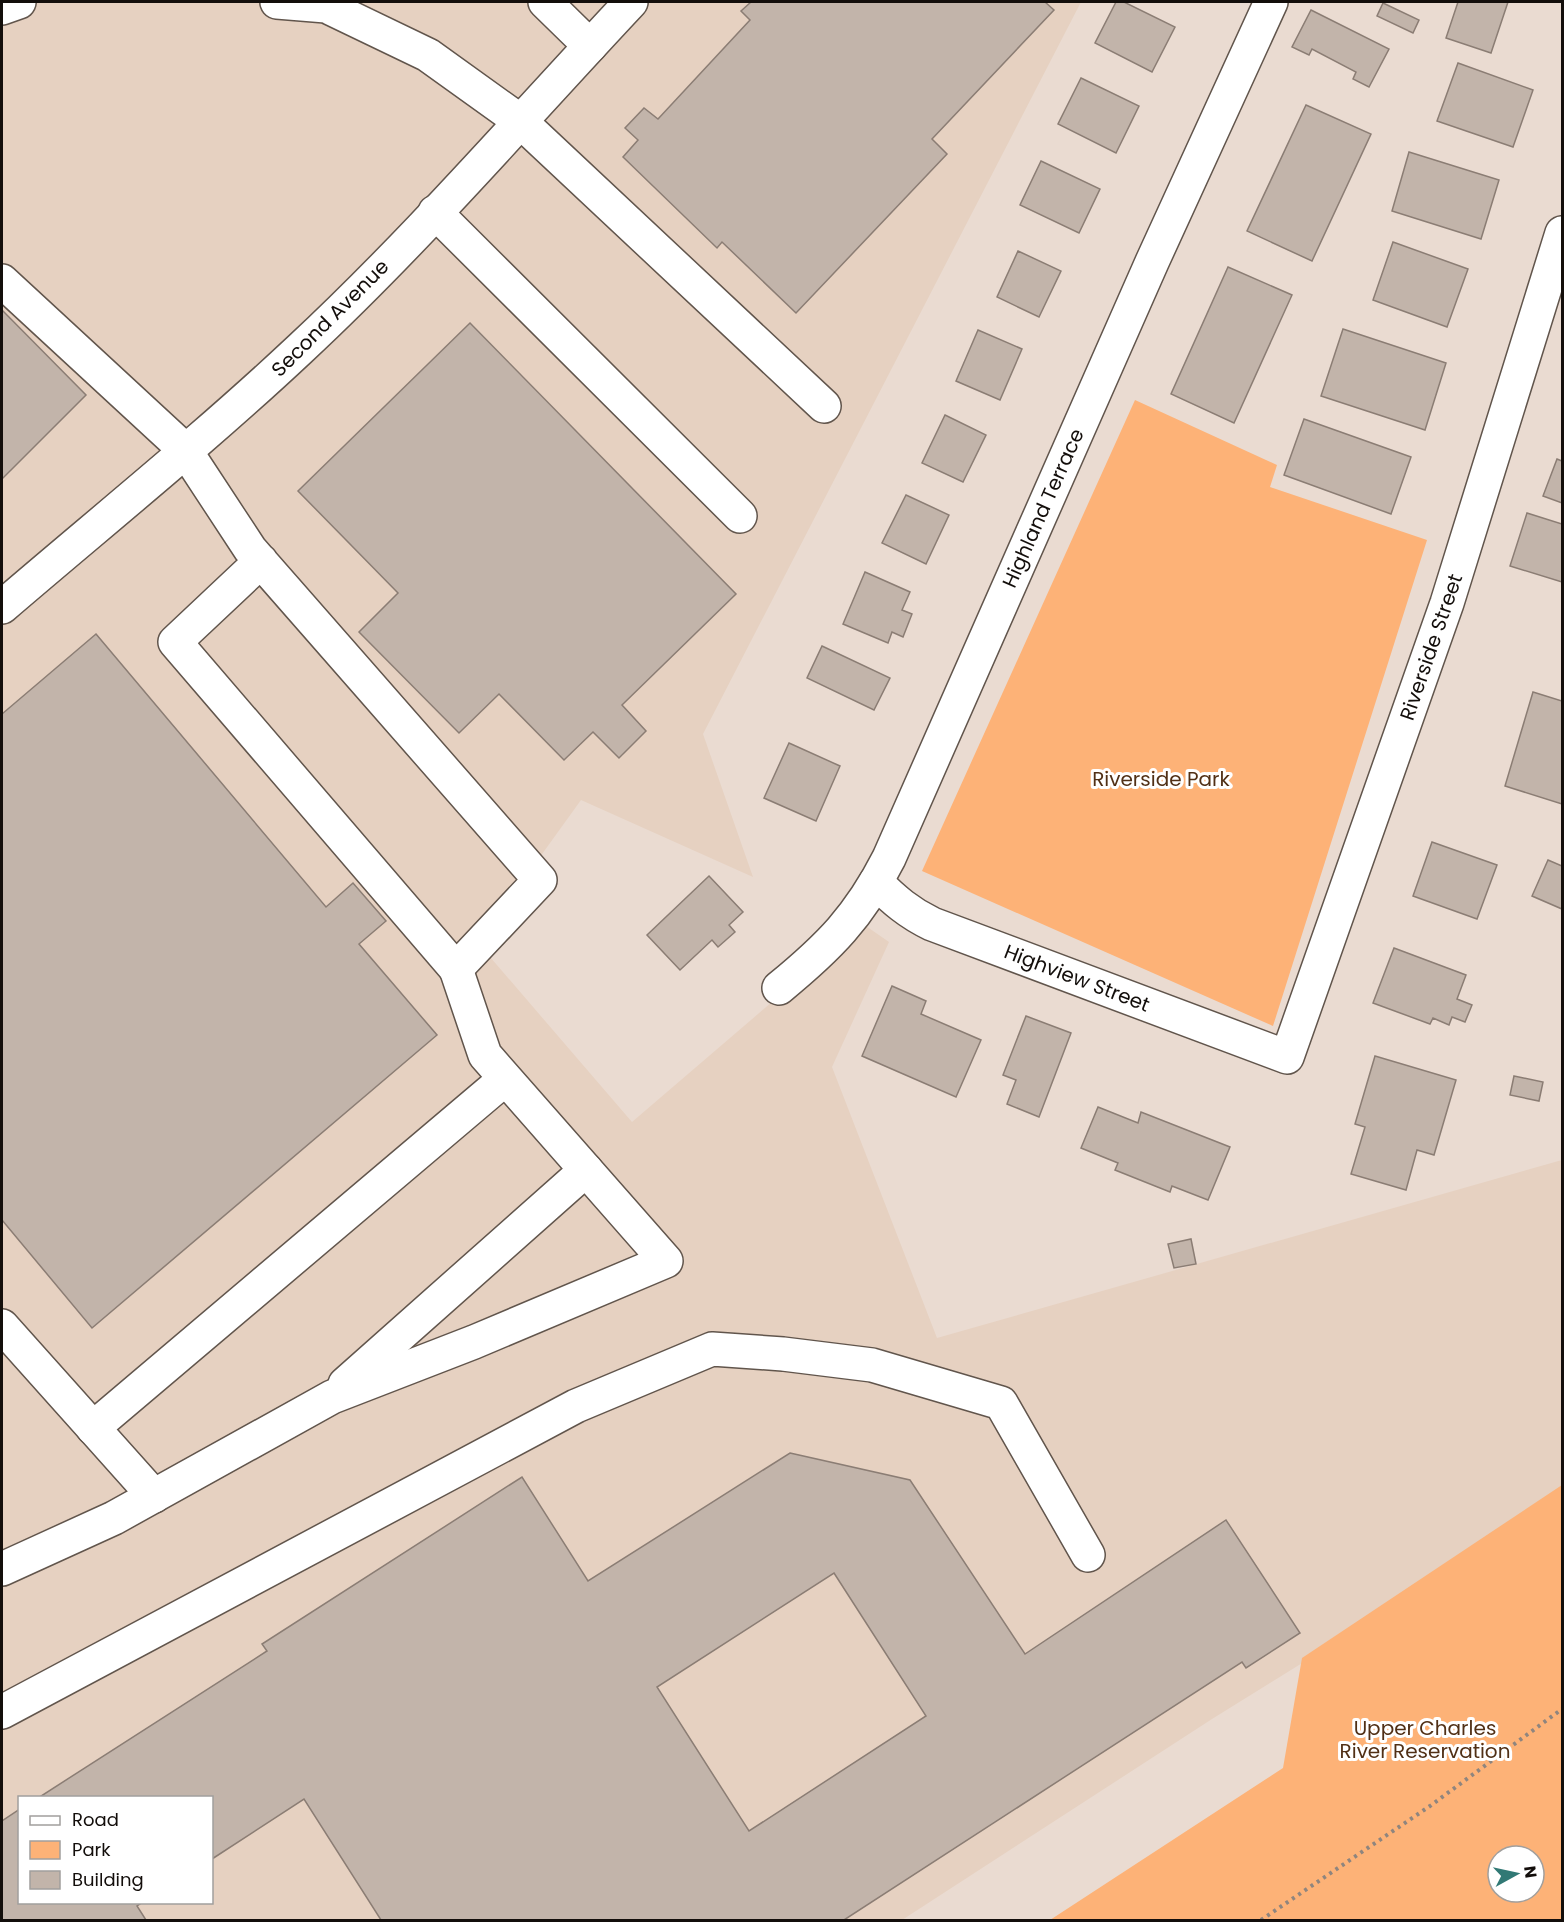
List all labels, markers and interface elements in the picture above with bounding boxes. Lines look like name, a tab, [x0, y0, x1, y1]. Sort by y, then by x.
street label: Second Avenue	[265, 253, 395, 383]
street label: Highland Terrace	[995, 424, 1091, 592]
street label: Riverside Street	[1393, 570, 1469, 724]
park label: Riverside Park	[1092, 765, 1231, 793]
street label: Highview Street	[1000, 937, 1154, 1019]
park label: Upper Charles River Reservation	[1340, 1714, 1510, 1765]
legend	[18, 1796, 213, 1904]
text: Road	[72, 1807, 119, 1832]
text: Park	[72, 1837, 111, 1862]
north arrow	[1486, 1844, 1546, 1904]
text: N	[1518, 1864, 1543, 1880]
text: Building	[72, 1867, 144, 1892]

